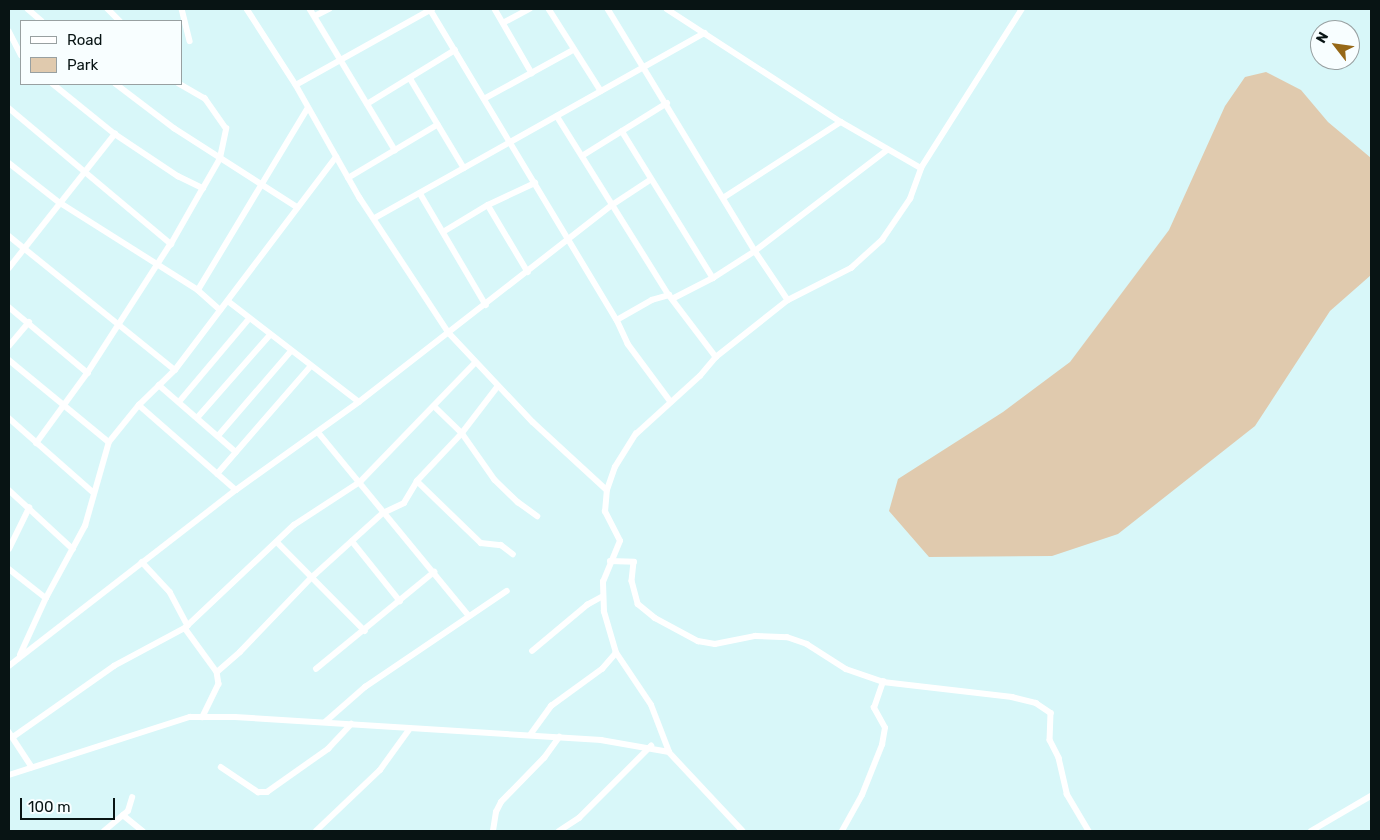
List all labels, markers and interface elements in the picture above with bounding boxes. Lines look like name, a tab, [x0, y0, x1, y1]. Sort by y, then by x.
legend	[20, 20, 182, 85]
north arrow	[1310, 20, 1360, 70]
text: N	[1313, 29, 1332, 46]
text: Road	[67, 31, 103, 49]
text: Park	[67, 56, 98, 74]
scale bar	[22, 788, 118, 820]
text: 100 m	[28, 798, 70, 816]

